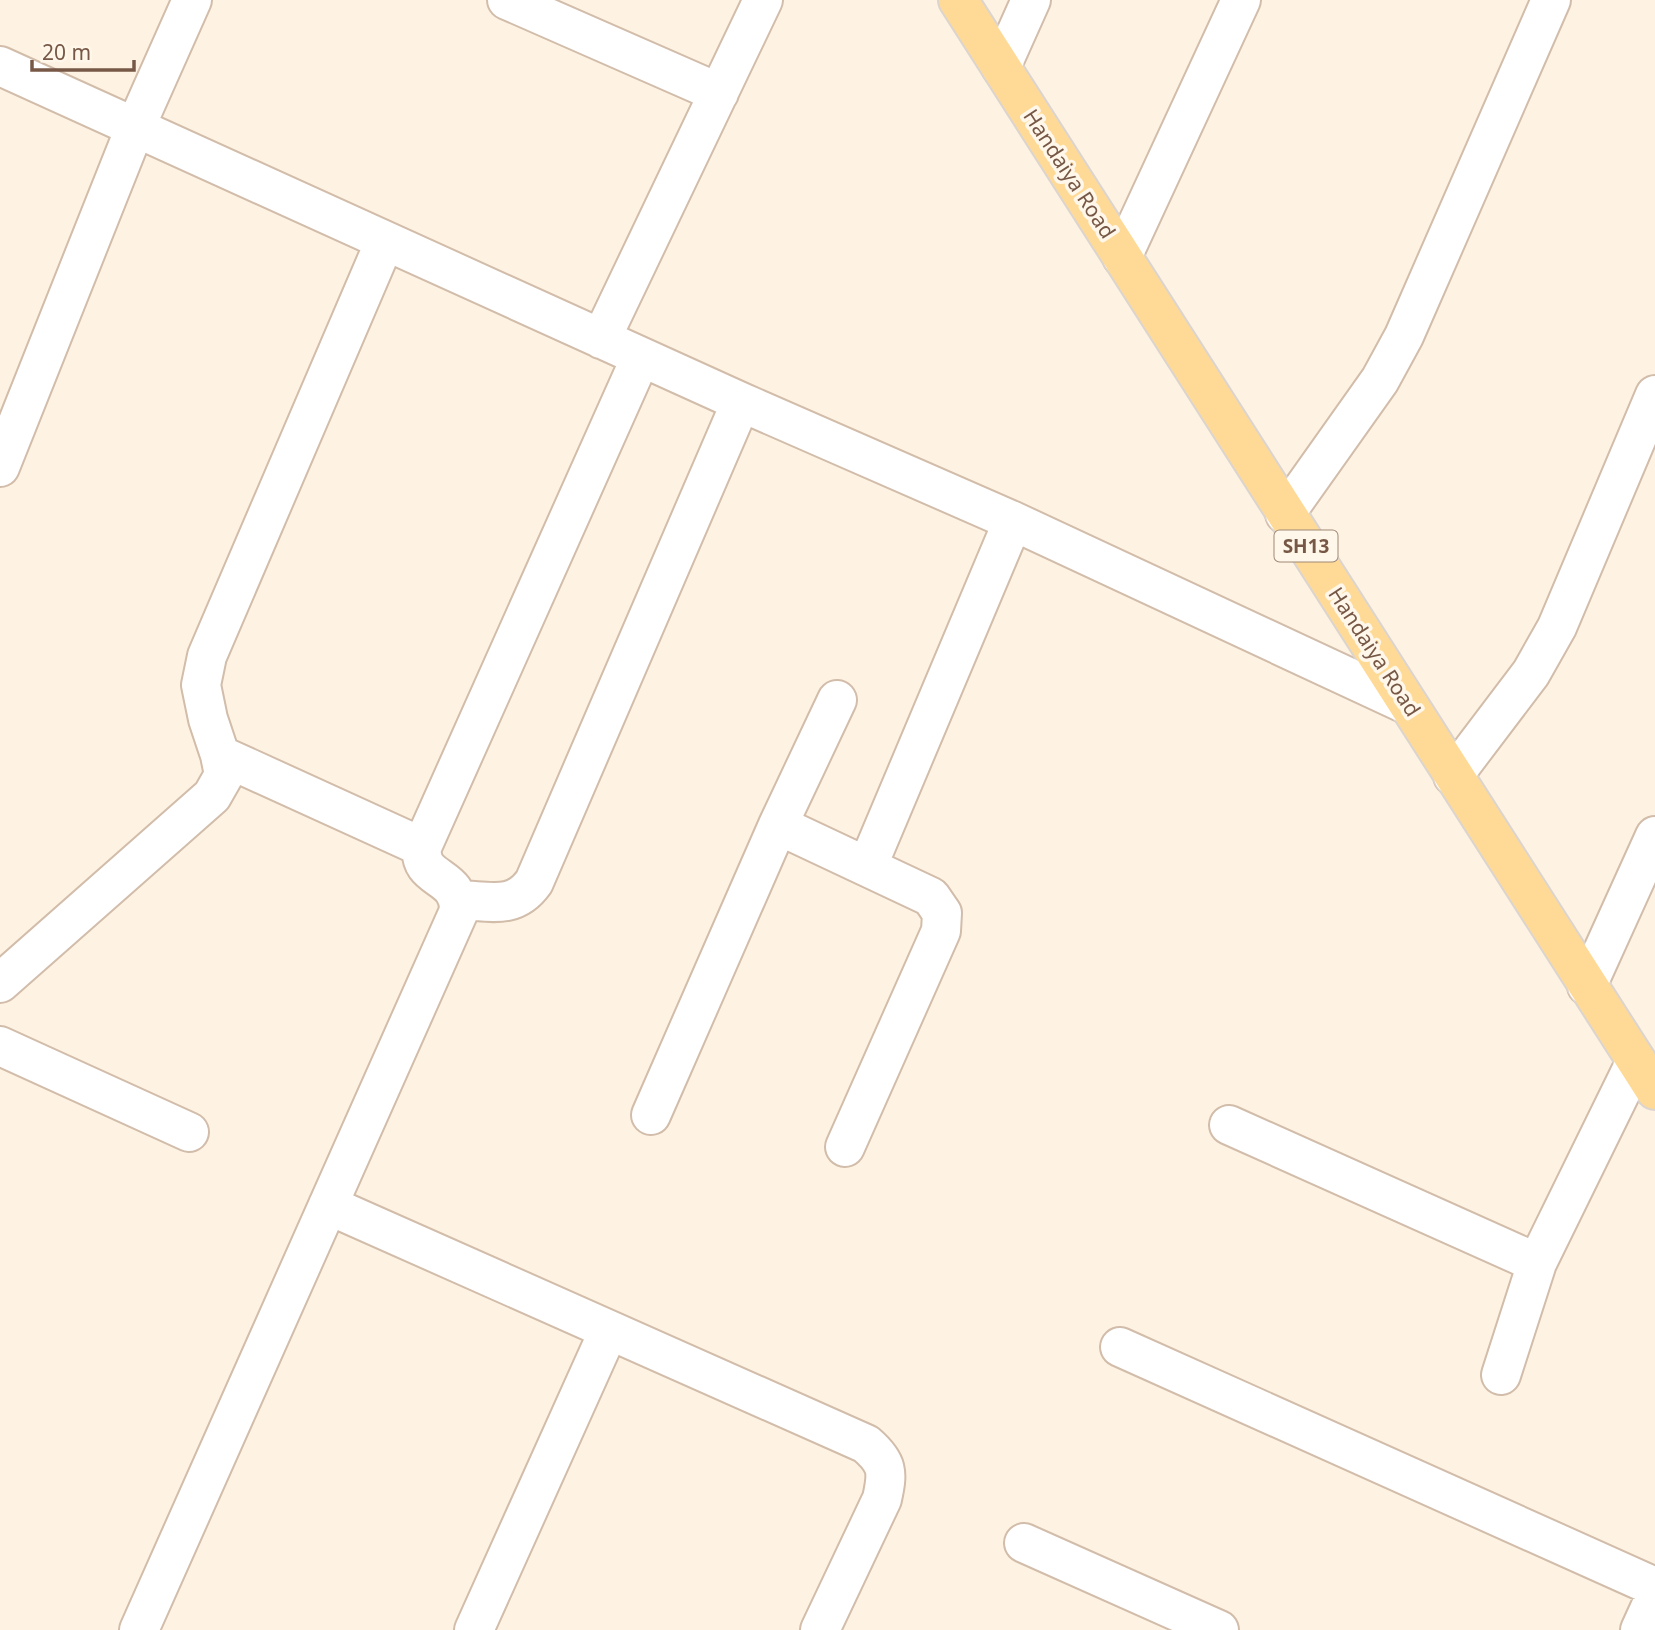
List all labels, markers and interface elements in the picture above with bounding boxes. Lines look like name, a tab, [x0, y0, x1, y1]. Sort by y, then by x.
scale bar	[32, 28, 133, 72]
text: 20 m	[42, 38, 91, 66]
street label: Handaiya Road	[1018, 103, 1122, 244]
road number: SH13	[1274, 530, 1338, 562]
street label: Handaiya Road	[1323, 581, 1427, 722]

